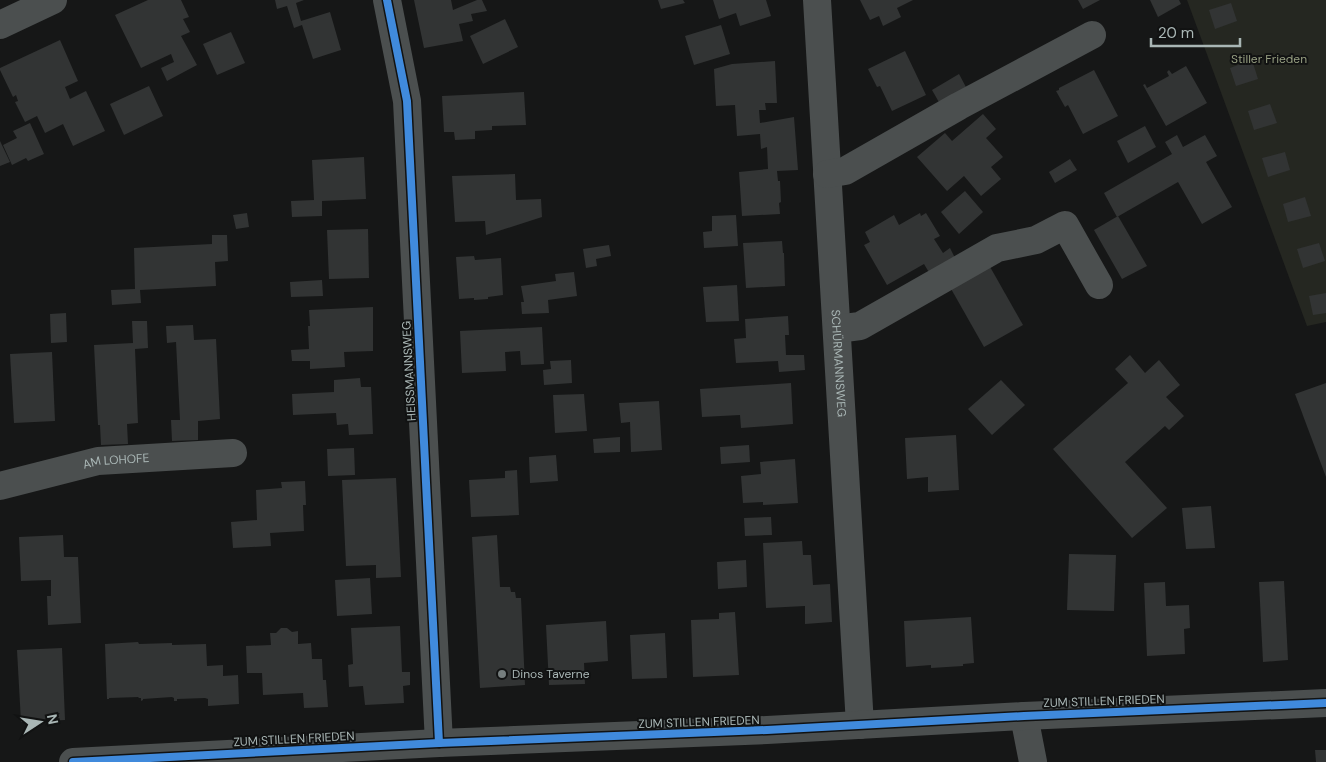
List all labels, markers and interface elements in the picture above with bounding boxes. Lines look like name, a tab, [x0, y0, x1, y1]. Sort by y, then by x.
scale bar	[1151, 15, 1240, 47]
text: 20 m	[1158, 23, 1194, 43]
park label: Stiller Frieden	[1231, 51, 1307, 67]
street label: SCHÜRMANNSWEG	[827, 309, 850, 418]
street label: HEISSMANNSWEG	[398, 320, 420, 422]
street label: AM LOHOFE	[81, 450, 150, 473]
place label: Dinos Taverne	[512, 666, 590, 682]
marker: Dinos Taverne	[496, 668, 508, 680]
street label: ZUM STILLEN FRIEDEN	[1043, 691, 1165, 711]
north arrow	[15, 697, 65, 747]
text: N	[43, 712, 63, 726]
street label: ZUM STILLEN FRIEDEN	[638, 712, 760, 732]
street label: ZUM STILLEN FRIEDEN	[233, 728, 355, 750]

